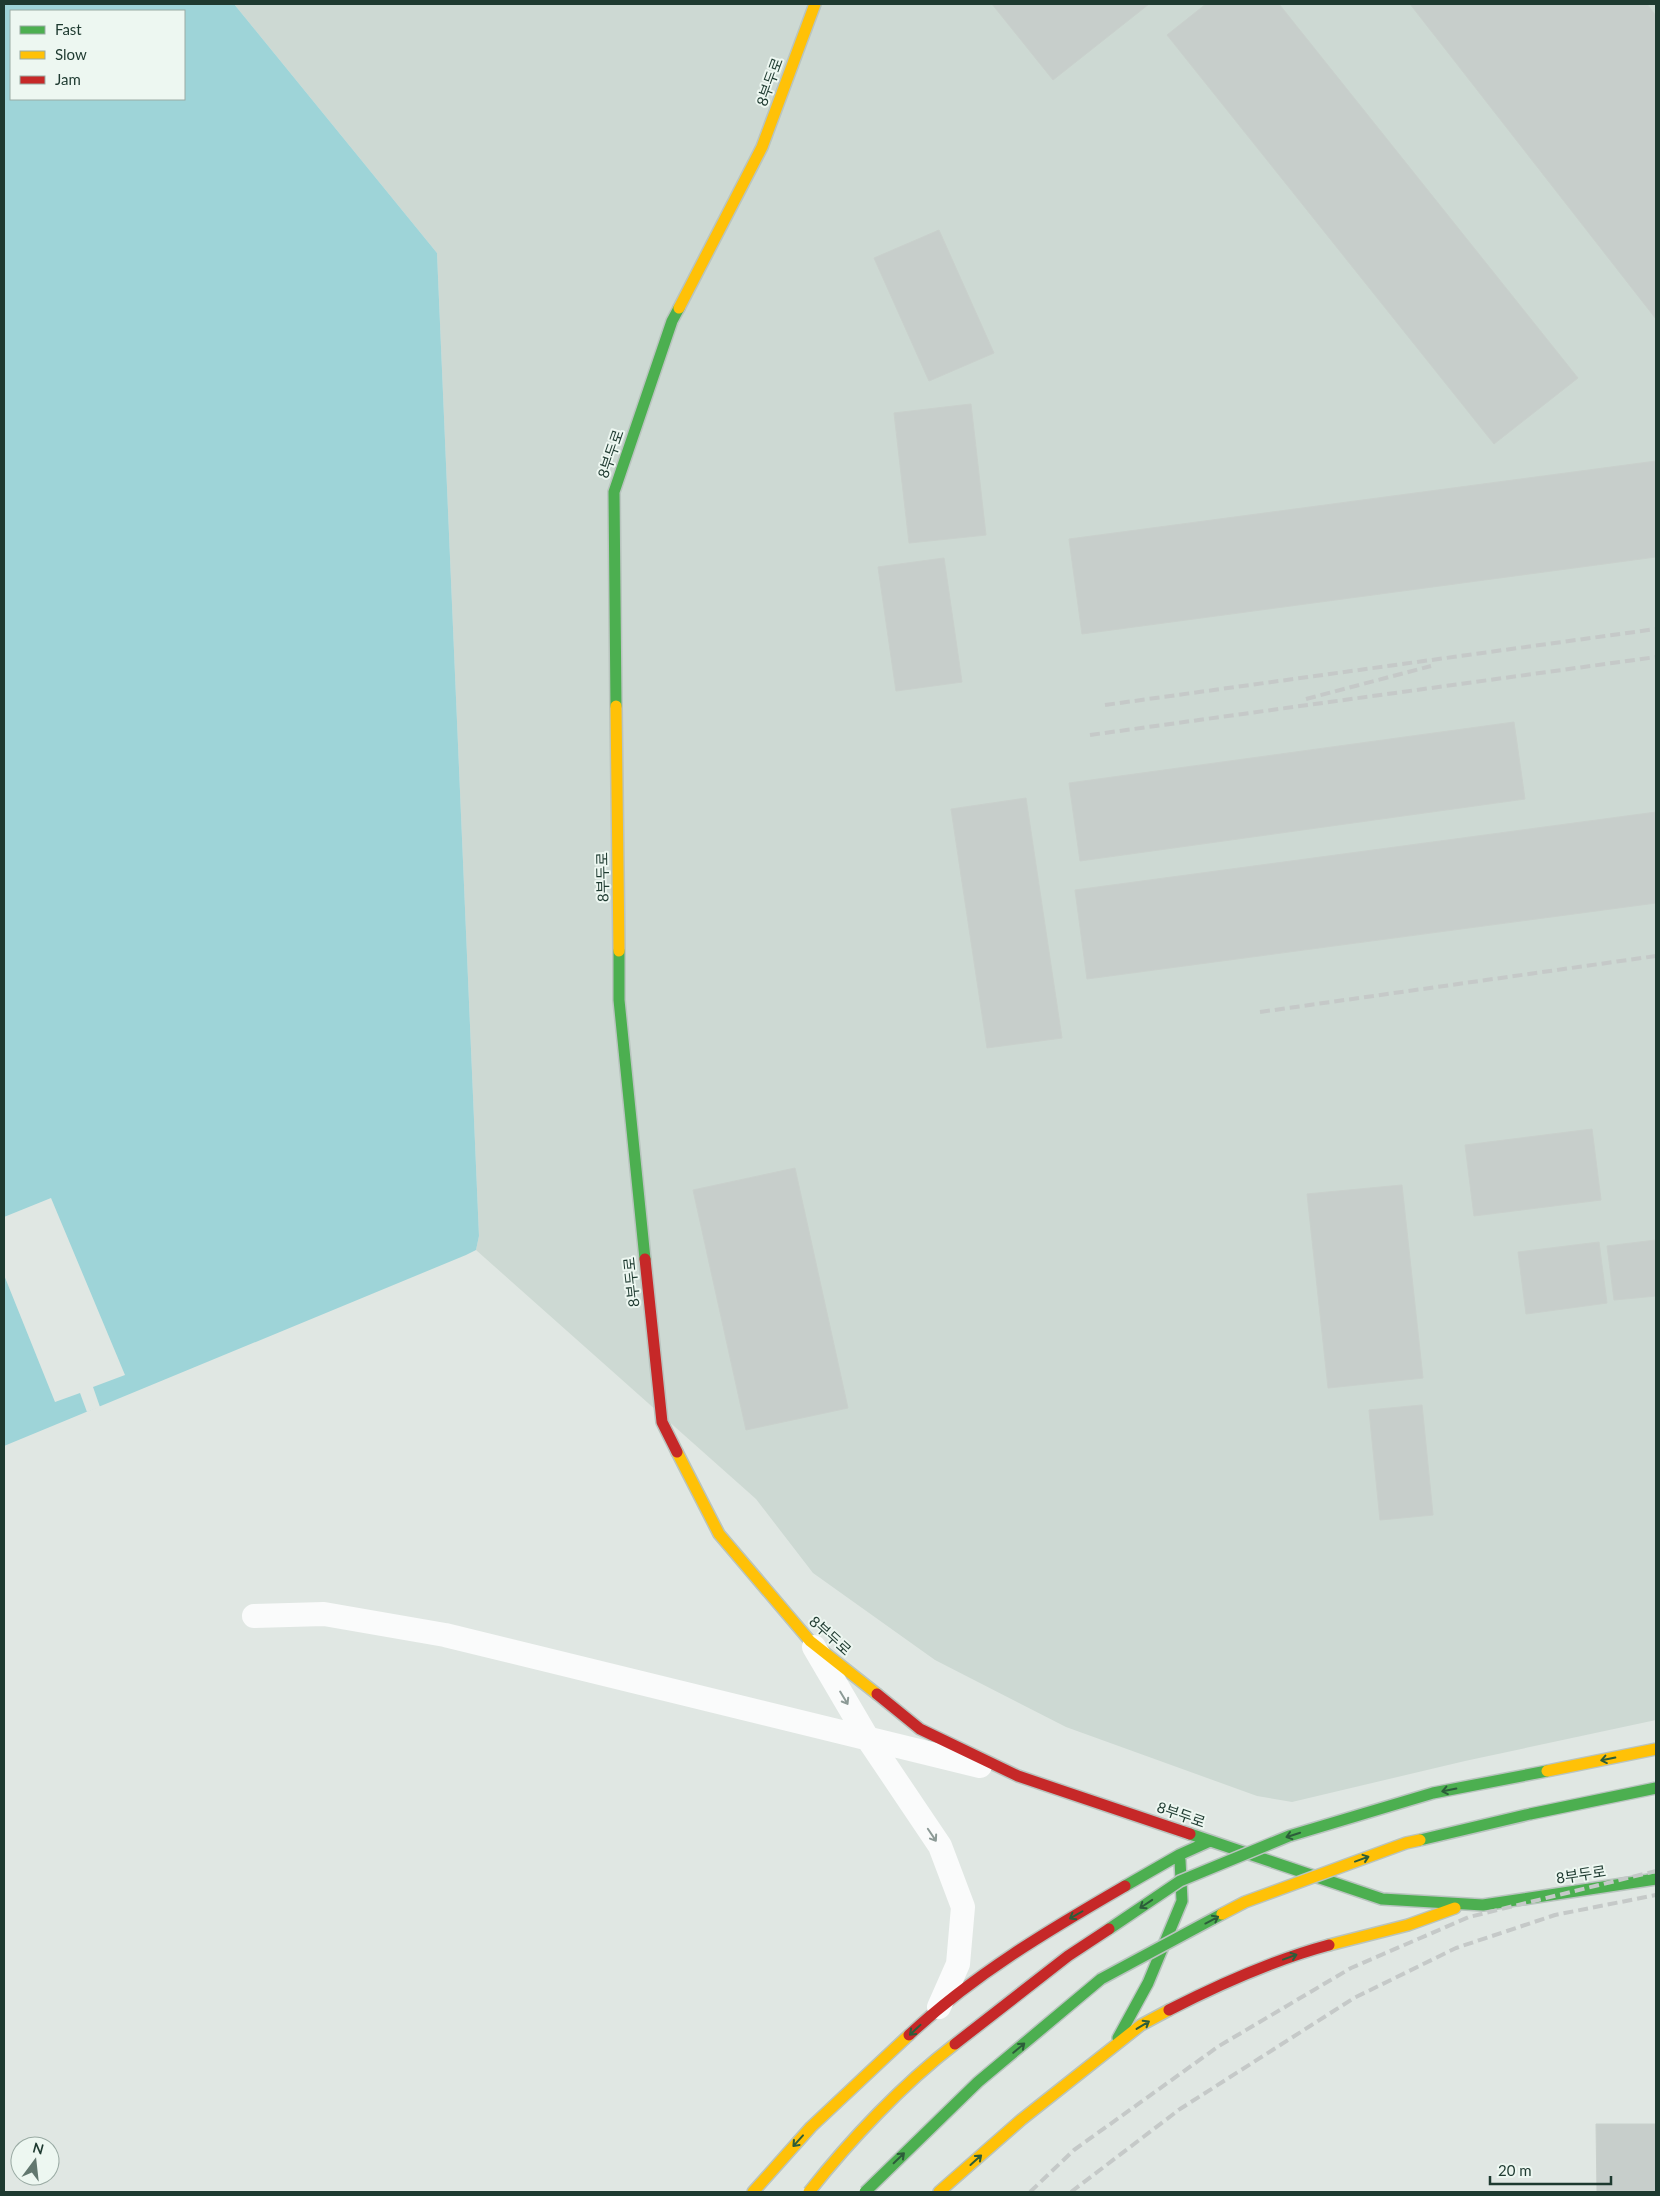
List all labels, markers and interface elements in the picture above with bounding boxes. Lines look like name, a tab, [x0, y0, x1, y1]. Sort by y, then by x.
legend	[10, 10, 185, 100]
text: Fast	[55, 20, 82, 38]
text: Slow	[55, 45, 87, 63]
street label: 8부두로	[752, 55, 786, 108]
text: Jam	[55, 70, 81, 88]
street label: 8부두로	[593, 427, 627, 480]
street label: 8부두로	[593, 852, 611, 902]
street label: 8부두로	[619, 1256, 643, 1308]
street label: 8부두로	[806, 1612, 855, 1659]
one-way arrow	[840, 1691, 850, 1705]
one-way arrow	[1601, 1754, 1617, 1764]
one-way arrow	[1441, 1786, 1457, 1795]
street label: 8부두로	[1155, 1797, 1208, 1831]
one-way arrow	[928, 1827, 938, 1841]
one-way arrow	[1286, 1831, 1301, 1840]
one-way arrow	[1354, 1854, 1369, 1863]
street label: 8부두로	[1555, 1861, 1607, 1887]
one-way arrow	[1140, 1899, 1154, 1909]
one-way arrow	[1069, 1911, 1083, 1921]
one-way arrow	[1204, 1915, 1219, 1925]
one-way arrow	[1282, 1952, 1297, 1961]
one-way arrow	[1135, 2019, 1149, 2029]
one-way arrow	[909, 2024, 922, 2036]
one-way arrow	[1012, 2042, 1025, 2053]
one-way arrow	[792, 2135, 803, 2148]
north arrow	[10, 2136, 60, 2186]
text: N	[31, 2138, 46, 2158]
one-way arrow	[893, 2152, 905, 2164]
one-way arrow	[969, 2154, 982, 2166]
scale bar	[1490, 2154, 1611, 2186]
text: 20 m	[1498, 2161, 1532, 2179]

